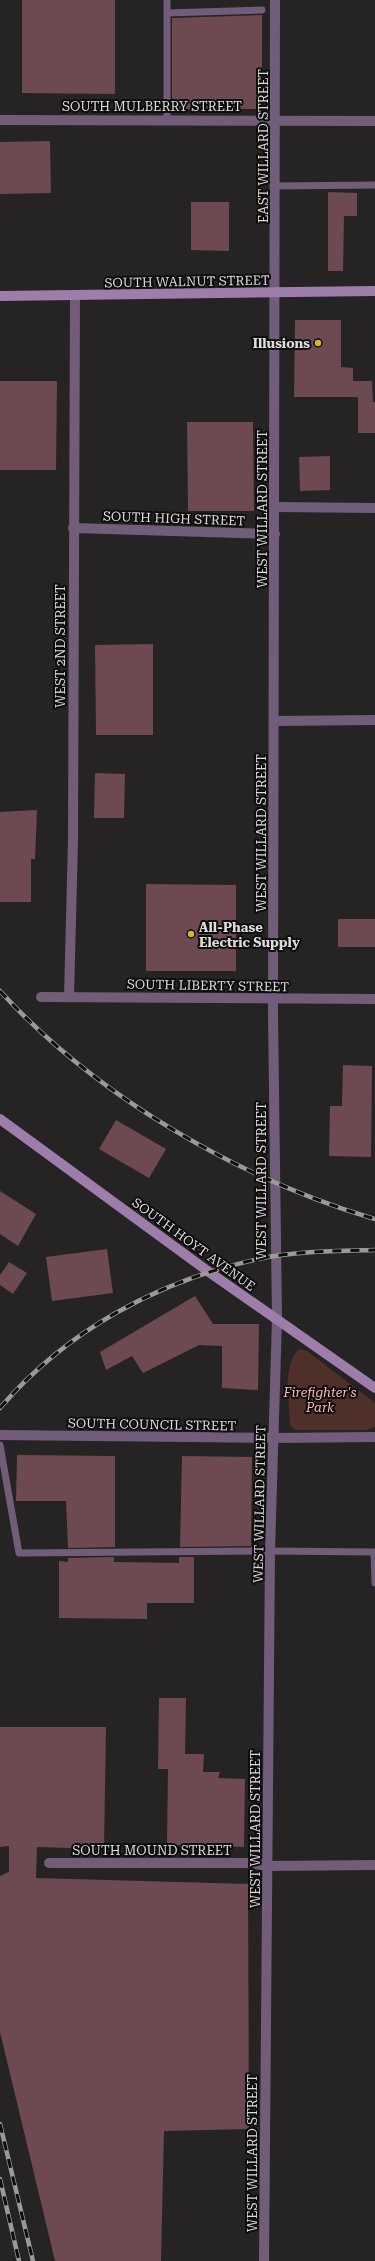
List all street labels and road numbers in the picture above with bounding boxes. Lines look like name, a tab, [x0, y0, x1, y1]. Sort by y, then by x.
street label: EAST WILLARD STREET	[256, 69, 271, 223]
street label: SOUTH MULBERRY STREET	[62, 99, 242, 114]
street label: SOUTH WALNUT STREET	[104, 273, 270, 290]
street label: WEST WILLARD STREET	[255, 430, 270, 588]
street label: SOUTH HIGH STREET	[103, 509, 246, 528]
street label: WEST 2ND STREET	[53, 584, 68, 708]
street label: WEST WILLARD STREET	[254, 754, 269, 912]
street label: SOUTH LIBERTY STREET	[127, 977, 289, 994]
street label: WEST WILLARD STREET	[254, 1102, 269, 1260]
street label: SOUTH HOYT AVENUE	[129, 1195, 258, 1294]
street label: SOUTH COUNCIL STREET	[68, 1416, 237, 1433]
street label: WEST WILLARD STREET	[251, 1425, 268, 1583]
street label: WEST WILLARD STREET	[248, 1750, 263, 1908]
street label: SOUTH MOUND STREET	[72, 1843, 232, 1858]
street label: WEST WILLARD STREET	[245, 2074, 260, 2232]

